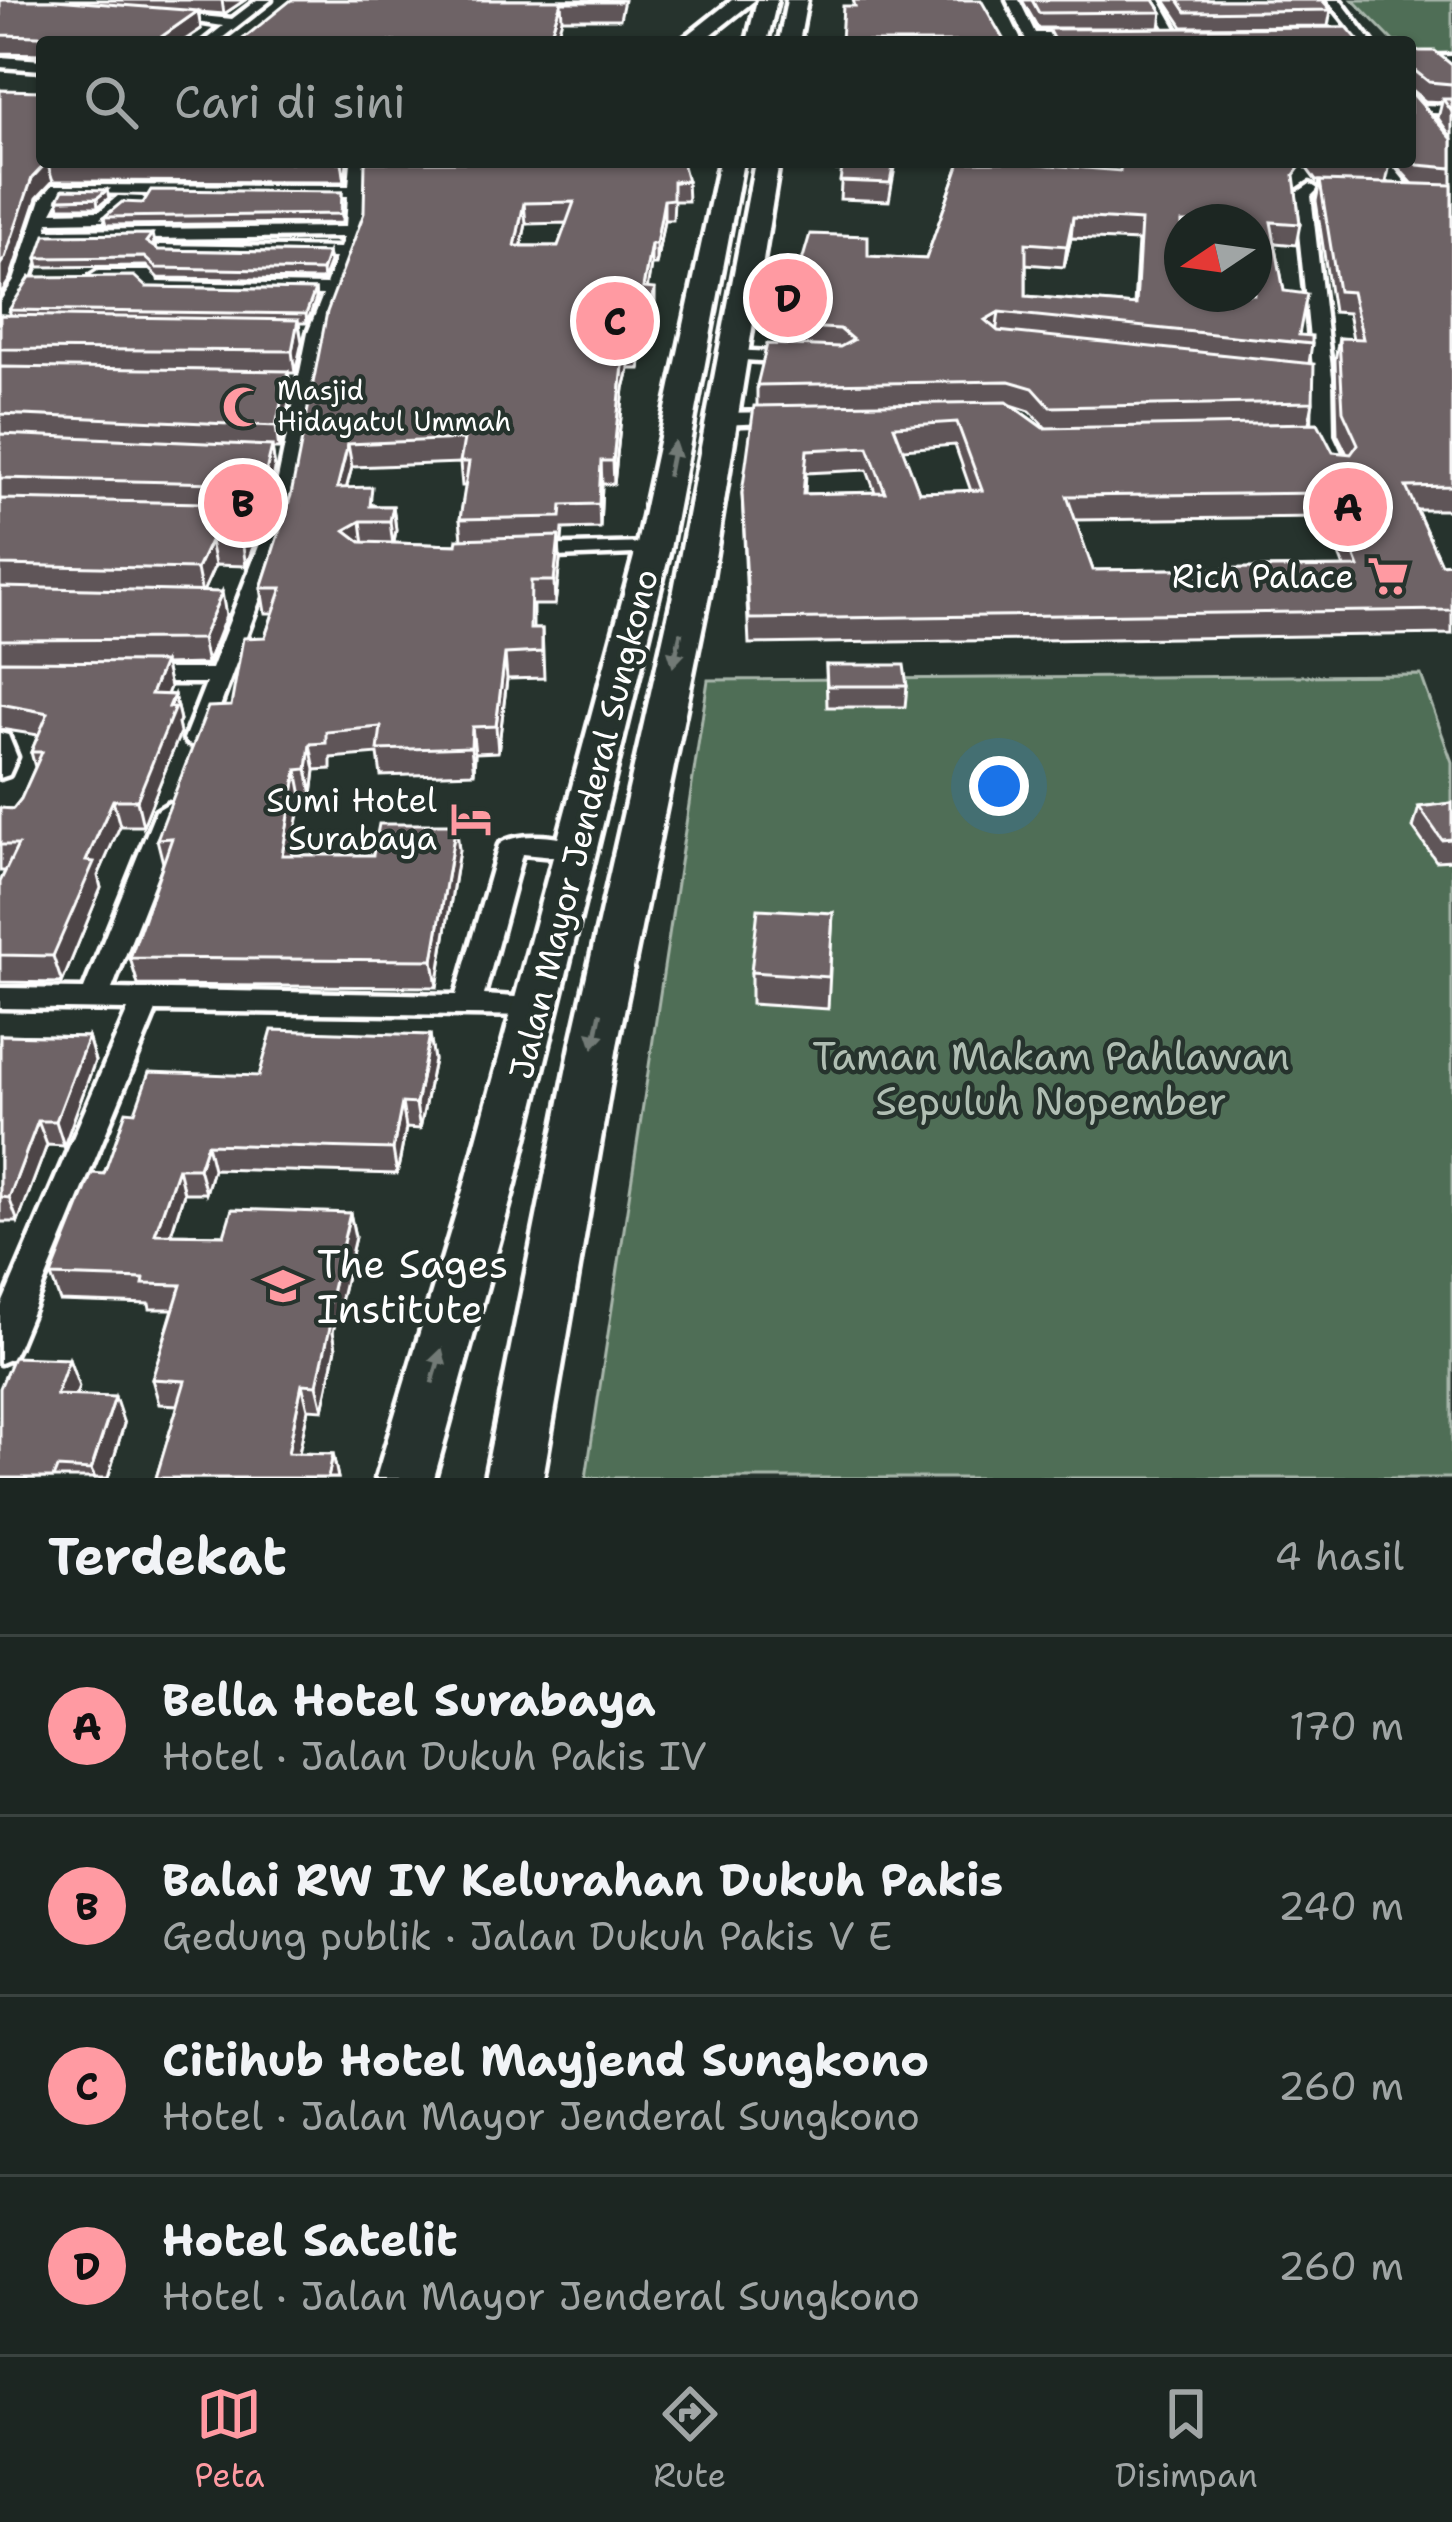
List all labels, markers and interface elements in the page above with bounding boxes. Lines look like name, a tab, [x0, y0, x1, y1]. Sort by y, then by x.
search box	[36, 36, 1416, 168]
icon: search	[78, 69, 144, 135]
text: Cari di sini	[174, 72, 406, 132]
north arrow	[1164, 204, 1272, 312]
pin: D	[749, 253, 827, 343]
pin: C	[576, 276, 654, 366]
place label: Masjid Hidayatul Ummah	[277, 372, 511, 440]
mosque icon: Masjid Hidayatul Ummah	[220, 384, 266, 430]
one-way arrow	[662, 440, 681, 478]
pin: B	[204, 458, 282, 548]
pin: A	[1309, 462, 1387, 552]
supermarket icon: Rich Palace	[1365, 553, 1411, 599]
place label: Rich Palace	[1172, 554, 1354, 599]
street label: Jalan Mayor Jenderal Sungkono	[498, 564, 669, 1084]
one-way arrow	[667, 630, 686, 667]
your location	[969, 756, 1029, 816]
place label: Sumi Hotel Surabaya	[266, 778, 437, 861]
hotel icon: Sumi Hotel Surabaya	[448, 796, 494, 842]
one-way arrow	[587, 1012, 606, 1050]
park label: Taman Makam Pahlawan Sepuluh Nopember	[812, 1030, 1290, 1127]
place label: The Sages Institute	[317, 1238, 508, 1335]
school or university icon: The Sages Institute	[260, 1263, 306, 1309]
one-way arrow	[429, 1347, 448, 1384]
text: Terdekat	[48, 1522, 287, 1590]
text: 4 hasil	[1274, 1530, 1404, 1582]
text: Bella Hotel Surabaya	[162, 1670, 656, 1730]
text: A	[72, 1700, 102, 1752]
text: 170 m	[1289, 1700, 1404, 1752]
text: Hotel · Jalan Dukuh Pakis IV	[162, 1730, 707, 1782]
text: Balai RW IV Kelurahan Dukuh Pakis	[162, 1850, 1003, 1910]
text: B	[75, 1880, 99, 1932]
text: 240 m	[1278, 1880, 1404, 1932]
text: Gedung publik · Jalan Dukuh Pakis V E	[162, 1910, 892, 1962]
text: Citihub Hotel Mayjend Sungkono	[162, 2030, 929, 2090]
text: C	[75, 2060, 99, 2112]
text: 260 m	[1278, 2060, 1404, 2112]
text: Hotel · Jalan Mayor Jenderal Sungkono	[162, 2090, 920, 2142]
text: Hotel Satelit	[162, 2210, 458, 2270]
text: D	[73, 2240, 101, 2292]
text: 260 m	[1278, 2240, 1404, 2292]
text: Hotel · Jalan Mayor Jenderal Sungkono	[162, 2270, 920, 2322]
tab: Peta	[194, 2381, 265, 2498]
tab: Rute	[653, 2381, 726, 2498]
tab: Disimpan	[1115, 2381, 1258, 2498]

